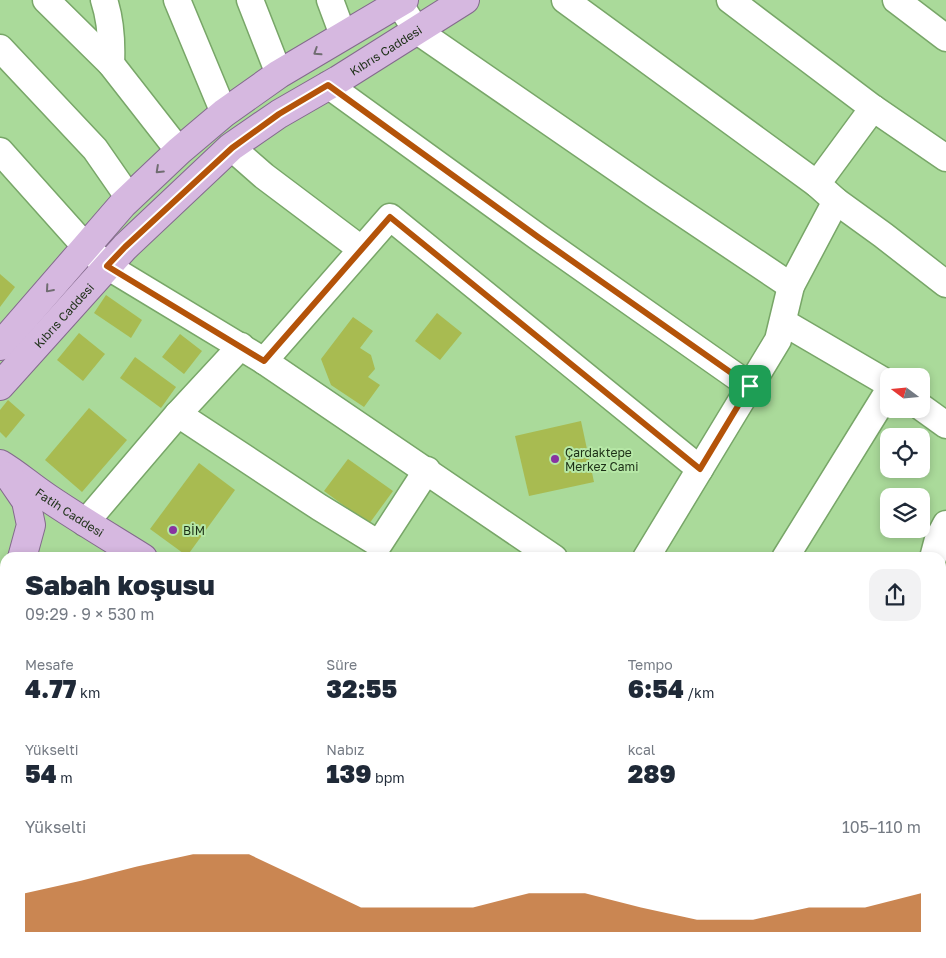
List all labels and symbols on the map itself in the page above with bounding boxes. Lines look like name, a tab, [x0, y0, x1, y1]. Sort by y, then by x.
street label: Kıbrıs Caddesi	[346, 22, 424, 78]
one-way arrow	[313, 46, 322, 55]
one-way arrow	[156, 164, 165, 173]
street label: Kıbrıs Caddesi	[30, 280, 97, 351]
one-way arrow	[46, 283, 55, 292]
pin	[729, 365, 771, 407]
north arrow	[880, 368, 930, 418]
place label: Çardaktepe Merkez Cami	[565, 445, 638, 474]
marker: Çardaktepe Merkez Cami	[549, 453, 561, 465]
street label: Fatih Caddesi	[33, 484, 107, 540]
place label: BİM	[183, 523, 205, 538]
marker: BİM	[167, 524, 179, 536]

